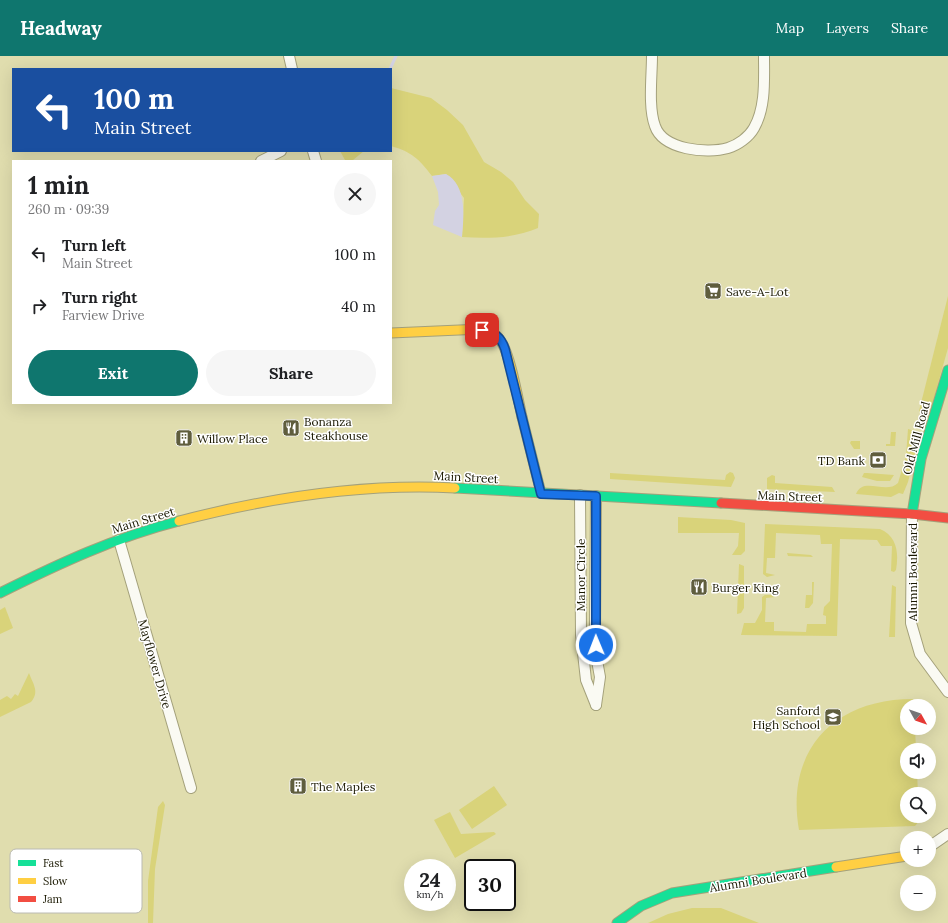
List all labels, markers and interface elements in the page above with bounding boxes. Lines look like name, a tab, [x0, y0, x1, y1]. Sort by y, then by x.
text: Headway	[20, 16, 102, 40]
text: Map	[776, 19, 804, 37]
text: Layers	[826, 19, 869, 37]
text: Share	[891, 19, 928, 37]
text: 100 m	[94, 81, 174, 117]
icon: left	[28, 84, 80, 136]
text: Main Street	[94, 116, 192, 139]
text: 1 min	[28, 170, 89, 201]
button: close	[334, 173, 376, 215]
text: 260 m · 09:39	[28, 201, 109, 218]
text: Turn left	[62, 236, 126, 255]
icon: left	[28, 243, 50, 265]
text: 100 m	[335, 245, 376, 264]
text: Main Street	[62, 255, 132, 272]
supermarket icon: Save-A-Lot	[703, 281, 723, 301]
place label: Save-A-Lot	[726, 284, 789, 299]
text: Turn right	[62, 288, 138, 307]
icon: right	[28, 295, 50, 317]
text: 40 m	[341, 297, 376, 316]
text: Farview Drive	[62, 307, 145, 324]
pin	[465, 313, 499, 347]
icon: arrive	[471, 319, 493, 341]
button: Exit	[28, 350, 198, 396]
button: Share	[206, 350, 376, 396]
street label: Old Mill Road	[899, 400, 933, 476]
place label: Bonanza Steakhouse	[304, 414, 368, 443]
restaurant icon: Bonanza Steakhouse	[281, 418, 301, 438]
building icon: Willow Place	[174, 428, 194, 448]
place label: Willow Place	[197, 431, 268, 446]
bank icon: TD Bank	[868, 450, 888, 470]
place label: TD Bank	[818, 453, 866, 468]
street label: Main Street	[433, 468, 499, 486]
street label: Main Street	[757, 487, 823, 505]
street label: Main Street	[110, 503, 177, 537]
street label: Alumni Boulevard	[905, 523, 920, 622]
street label: Manor Circle	[573, 538, 588, 611]
restaurant icon: Burger King	[689, 577, 709, 597]
place label: Burger King	[712, 580, 779, 595]
street label: Mayflower Drive	[135, 618, 175, 711]
position arrow	[575, 624, 617, 666]
north arrow	[900, 699, 936, 735]
map controls	[900, 699, 936, 911]
place label: Sanford High School	[752, 703, 820, 732]
school or university icon: Sanford High School	[823, 707, 843, 727]
button: sound	[900, 743, 936, 779]
building icon: The Maples	[288, 776, 308, 796]
place label: The Maples	[311, 779, 376, 794]
button: search	[900, 787, 936, 823]
button: +	[900, 831, 936, 867]
legend	[10, 849, 142, 913]
text: Fast	[43, 856, 64, 870]
speed limit sign: 30	[464, 859, 516, 911]
street label: Alumni Boulevard	[707, 865, 808, 895]
text: 24	[419, 867, 441, 892]
text: Slow	[43, 874, 68, 888]
button: −	[900, 875, 936, 911]
text: km/h	[416, 888, 444, 901]
text: Jam	[42, 892, 63, 906]

